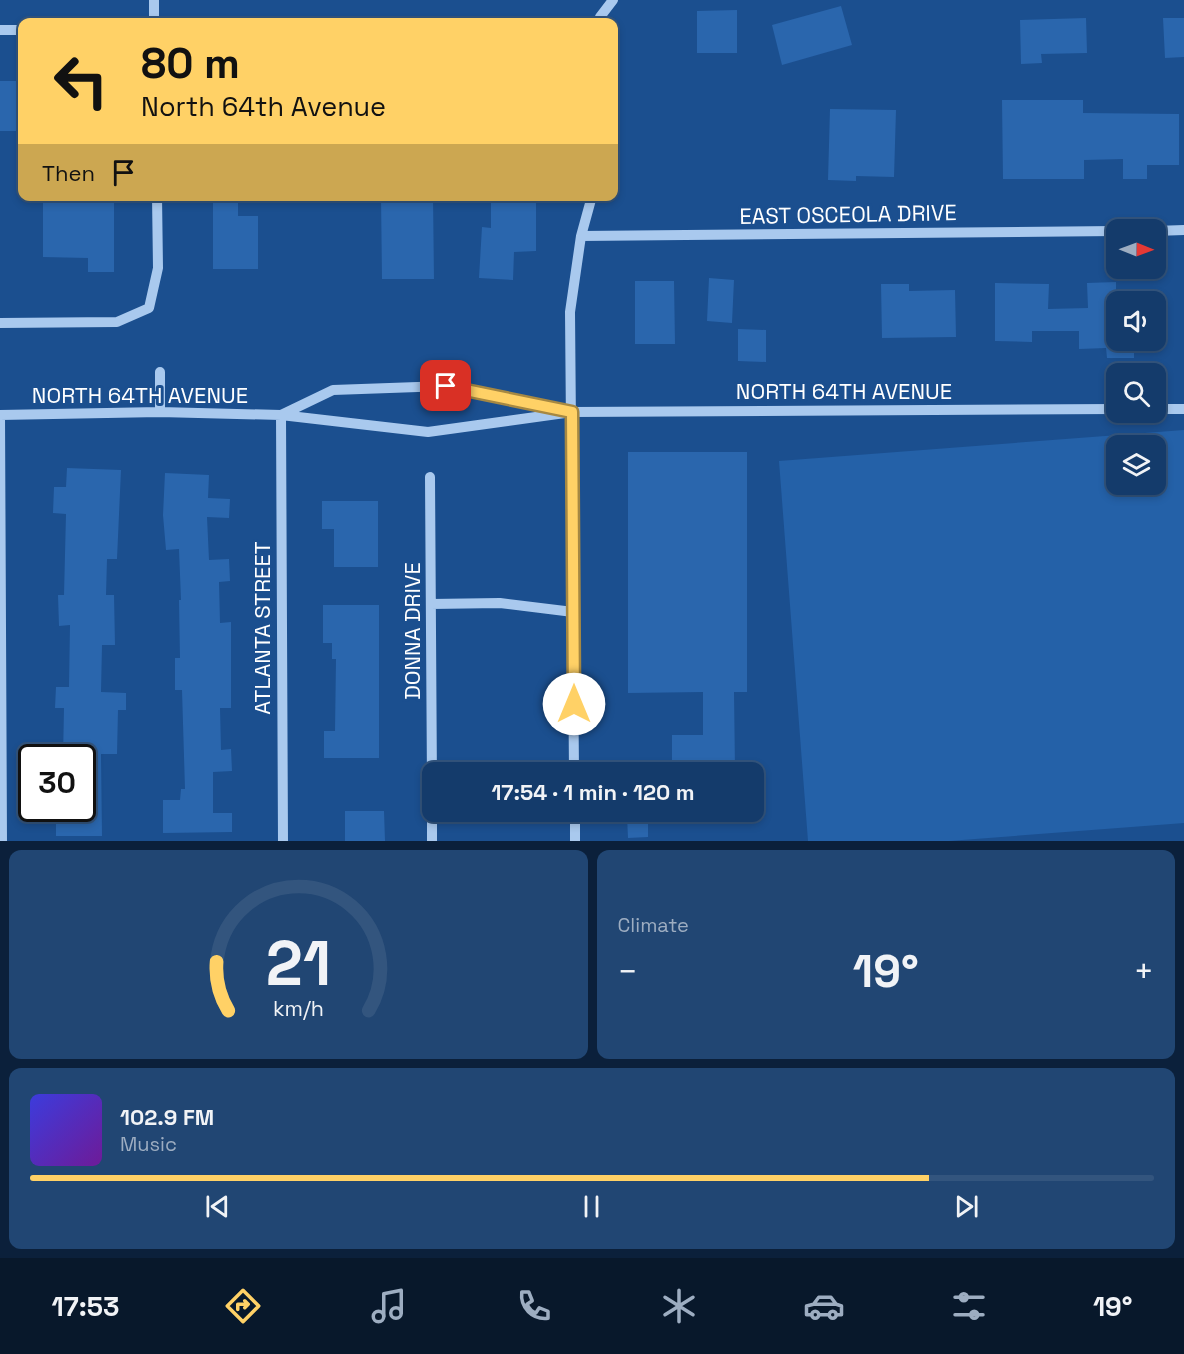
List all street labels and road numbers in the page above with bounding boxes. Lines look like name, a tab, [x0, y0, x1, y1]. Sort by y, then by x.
street label: EAST OSCEOLA DRIVE	[739, 198, 957, 230]
street label: NORTH 64TH AVENUE	[736, 377, 952, 405]
street label: NORTH 64TH AVENUE	[32, 381, 248, 409]
street label: ATLANTA STREET	[248, 541, 276, 715]
street label: DONNA DRIVE	[398, 562, 426, 700]

